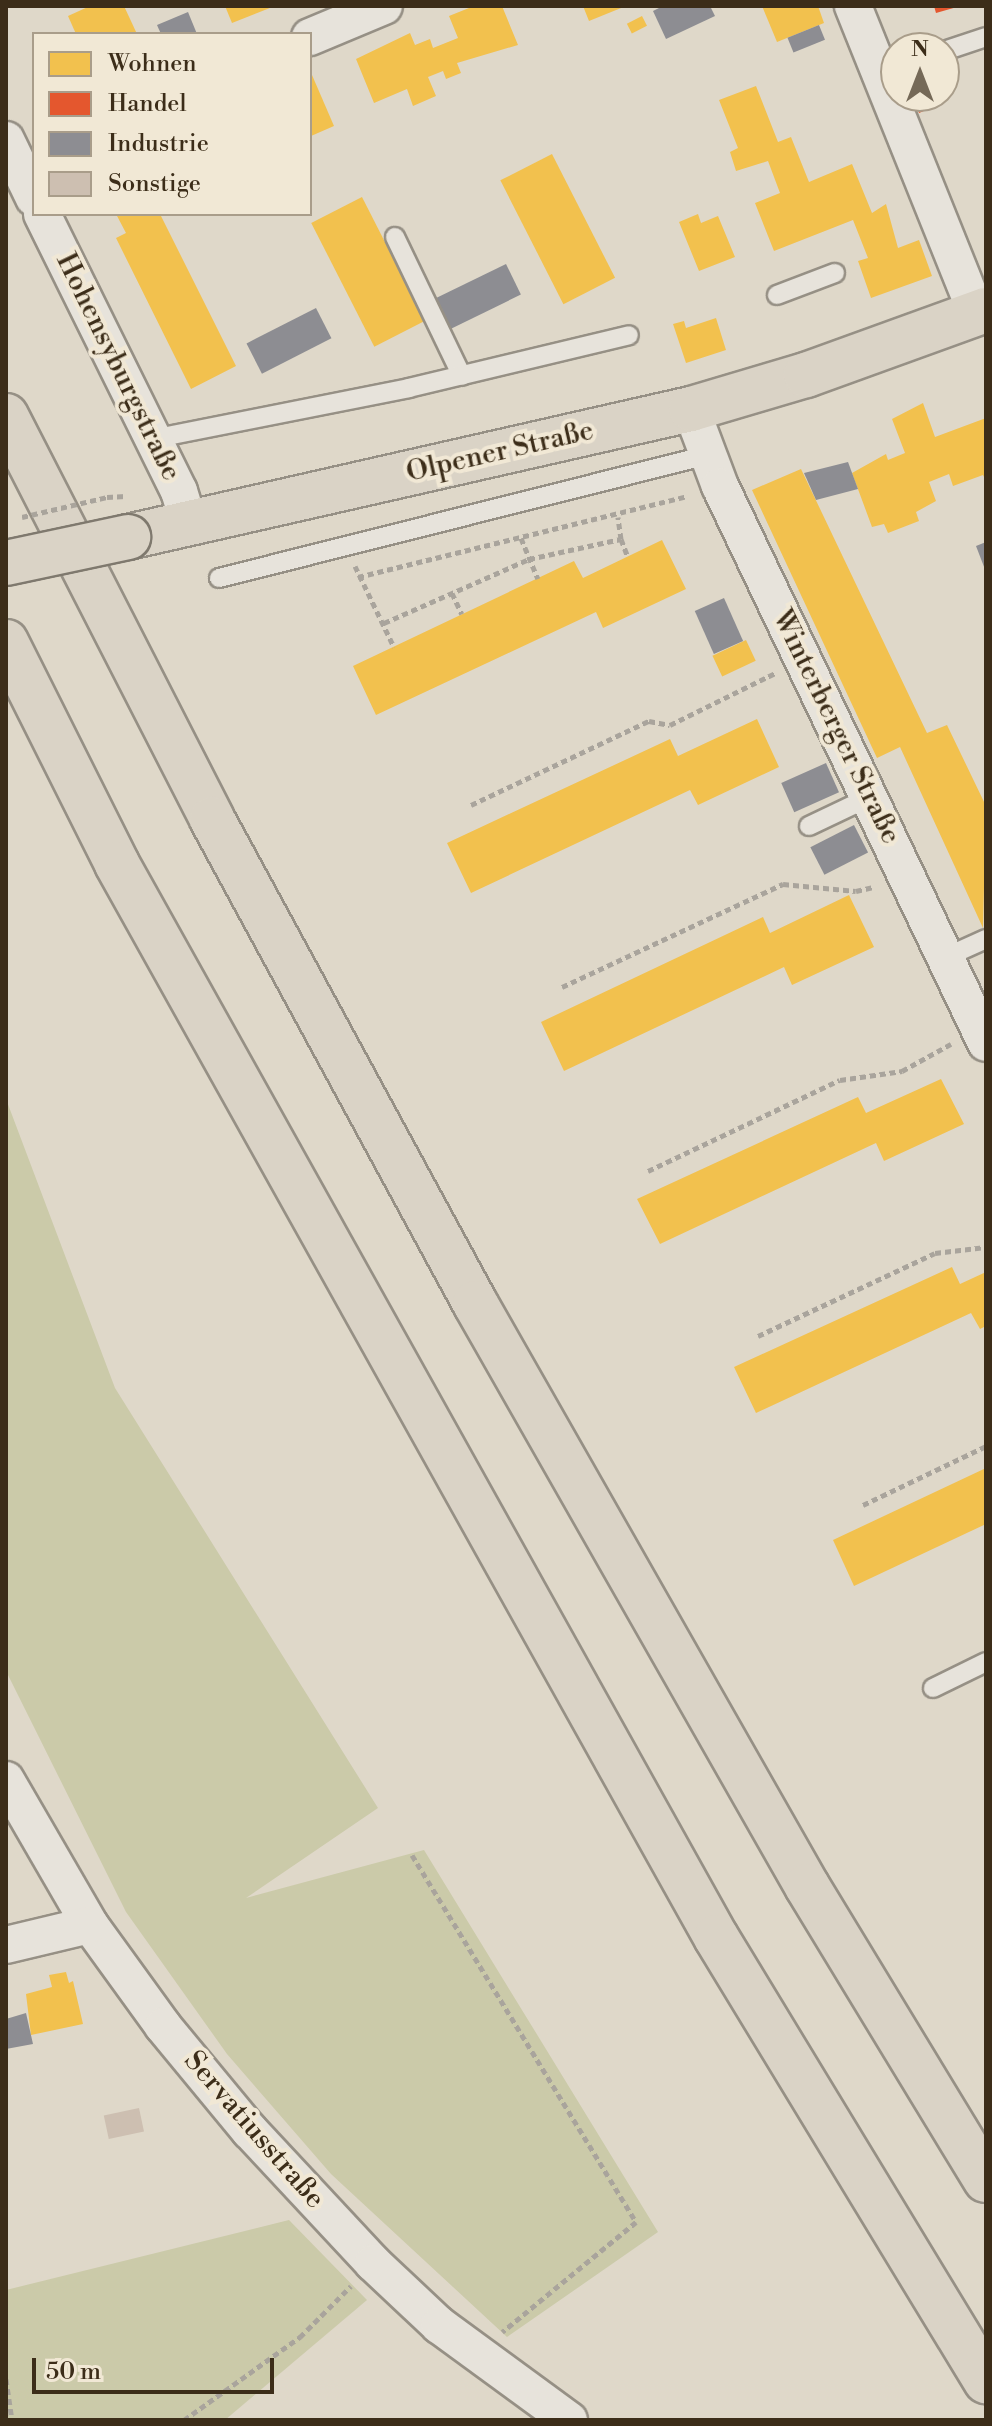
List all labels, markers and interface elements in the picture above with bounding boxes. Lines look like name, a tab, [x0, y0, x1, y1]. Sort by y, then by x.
legend	[32, 32, 312, 216]
north arrow	[880, 32, 960, 112]
text: N	[911, 36, 929, 63]
text: Wohnen	[108, 49, 197, 79]
text: Handel	[108, 89, 187, 119]
text: Industrie	[108, 129, 209, 159]
text: Sonstige	[108, 169, 201, 199]
street label: Hohensyburgstraße	[48, 248, 188, 486]
street label: Olpener Straße	[403, 414, 597, 490]
street label: Winterberger Straße	[765, 605, 907, 849]
street label: Servatiusstraße	[177, 2045, 331, 2215]
scale bar	[36, 2342, 278, 2392]
text: 50 m	[46, 2357, 101, 2387]

